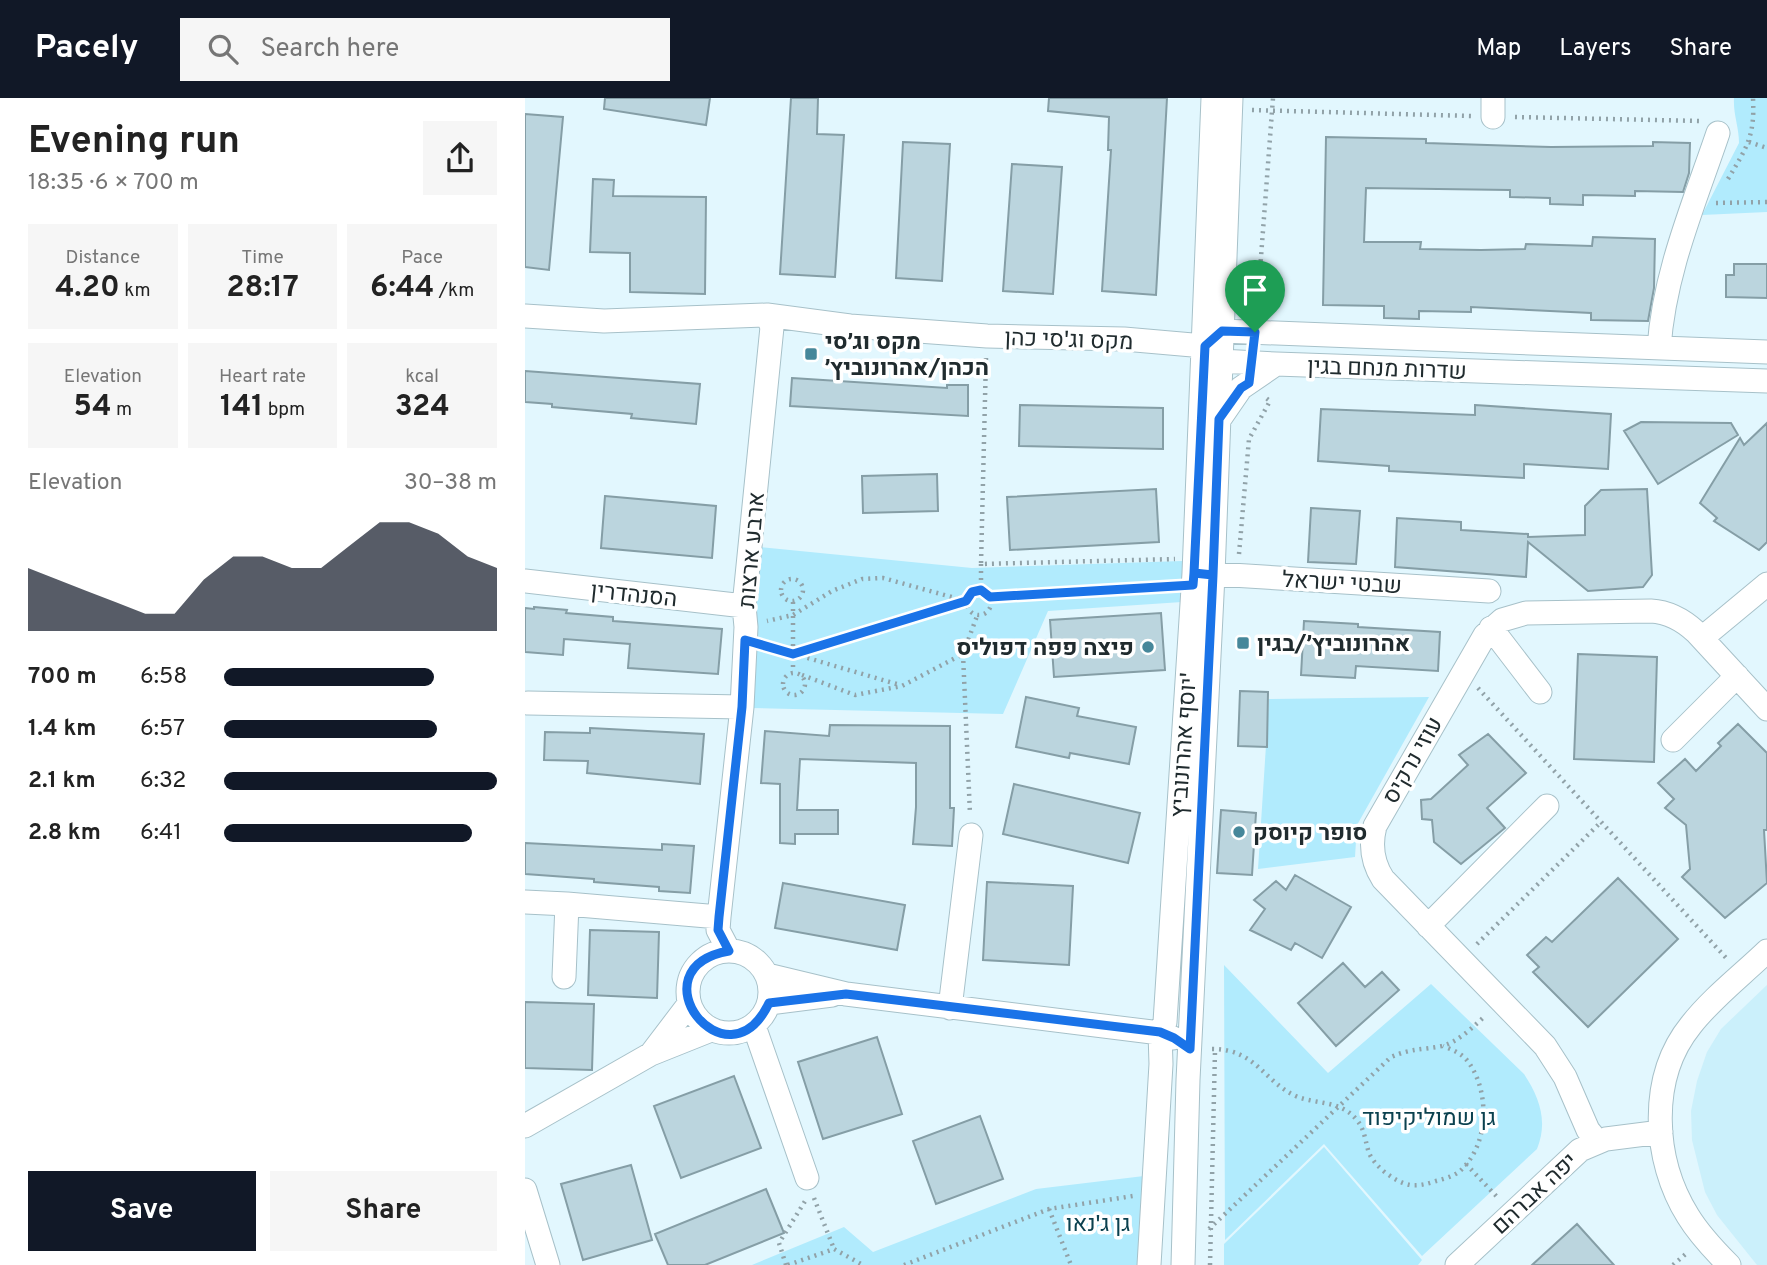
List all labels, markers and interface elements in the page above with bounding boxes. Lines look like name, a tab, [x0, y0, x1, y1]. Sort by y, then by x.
search box	[180, 18, 670, 81]
text: Pacely	[35, 28, 138, 70]
icon: search	[204, 30, 242, 68]
text: Search here	[260, 33, 399, 66]
text: Map	[1476, 34, 1521, 64]
text: Layers	[1559, 34, 1631, 64]
text: Share	[1669, 34, 1732, 64]
text: Evening run	[28, 118, 240, 167]
button: share	[423, 121, 497, 195]
text: 18:35 · 6 × 700 m	[28, 169, 199, 198]
text: Distance	[66, 246, 140, 270]
text: Time	[241, 246, 284, 270]
text: Pace	[401, 246, 443, 270]
pin	[1225, 260, 1285, 332]
text: 4.20	[55, 270, 120, 307]
text: 28:17	[226, 270, 299, 307]
text: 6:44	[370, 270, 434, 307]
icon: arrive	[1236, 271, 1274, 309]
text: km	[120, 279, 151, 303]
text: /km	[434, 279, 474, 303]
street label: מקס וג'סי כהן	[1004, 325, 1134, 358]
place label: מקס וג׳סי הכהן/אהרונוביץ׳	[825, 329, 989, 384]
marker: מקס וג׳סי הכהן/אהרונוביץ׳	[803, 346, 819, 362]
street label: שדרות מנחם בגין	[1307, 353, 1467, 388]
text: Elevation	[64, 365, 142, 389]
text: Heart rate	[219, 365, 306, 389]
text: kcal	[405, 365, 439, 389]
text: 54	[73, 389, 112, 426]
text: 141	[220, 389, 263, 426]
text: 324	[395, 389, 450, 426]
text: m	[112, 398, 132, 422]
text: bpm	[263, 398, 305, 422]
text: Elevation	[28, 469, 123, 498]
text: 30–38 m	[404, 469, 497, 498]
street label: ארבע ארצות	[734, 491, 773, 610]
street label: שבטי ישראל	[1281, 567, 1403, 602]
street label: הסנהדרין	[589, 578, 678, 615]
place label: אהרונוביץ׳/בגין	[1257, 631, 1410, 660]
place label: פיצה פפה דפוליס	[957, 635, 1134, 664]
marker: אהרונוביץ׳/בגין	[1235, 635, 1251, 651]
marker: פיצה פפה דפוליס	[1140, 639, 1156, 655]
text: 700 m	[28, 663, 97, 692]
text: 6:58	[140, 663, 187, 692]
street label: יוסף אהרונוביץ'	[1166, 672, 1205, 819]
street label: עוזי נרקיס	[1378, 712, 1451, 810]
text: 1.4 km	[28, 715, 96, 744]
text: 6:57	[140, 715, 185, 744]
text: 2.1 km	[28, 767, 96, 796]
text: 6:32	[140, 767, 186, 796]
text: 2.8 km	[28, 819, 101, 848]
text: 6:41	[140, 819, 182, 848]
place label: סופר קיוסק	[1253, 820, 1367, 849]
marker: סופר קיוסק	[1231, 824, 1247, 840]
park label: גן שמוליקיפוד	[1362, 1105, 1496, 1134]
street label: יפה אברהם	[1487, 1148, 1585, 1242]
button: Save	[28, 1171, 256, 1251]
button: Share	[270, 1171, 497, 1251]
park label: גן ג'נאו	[1066, 1211, 1130, 1240]

